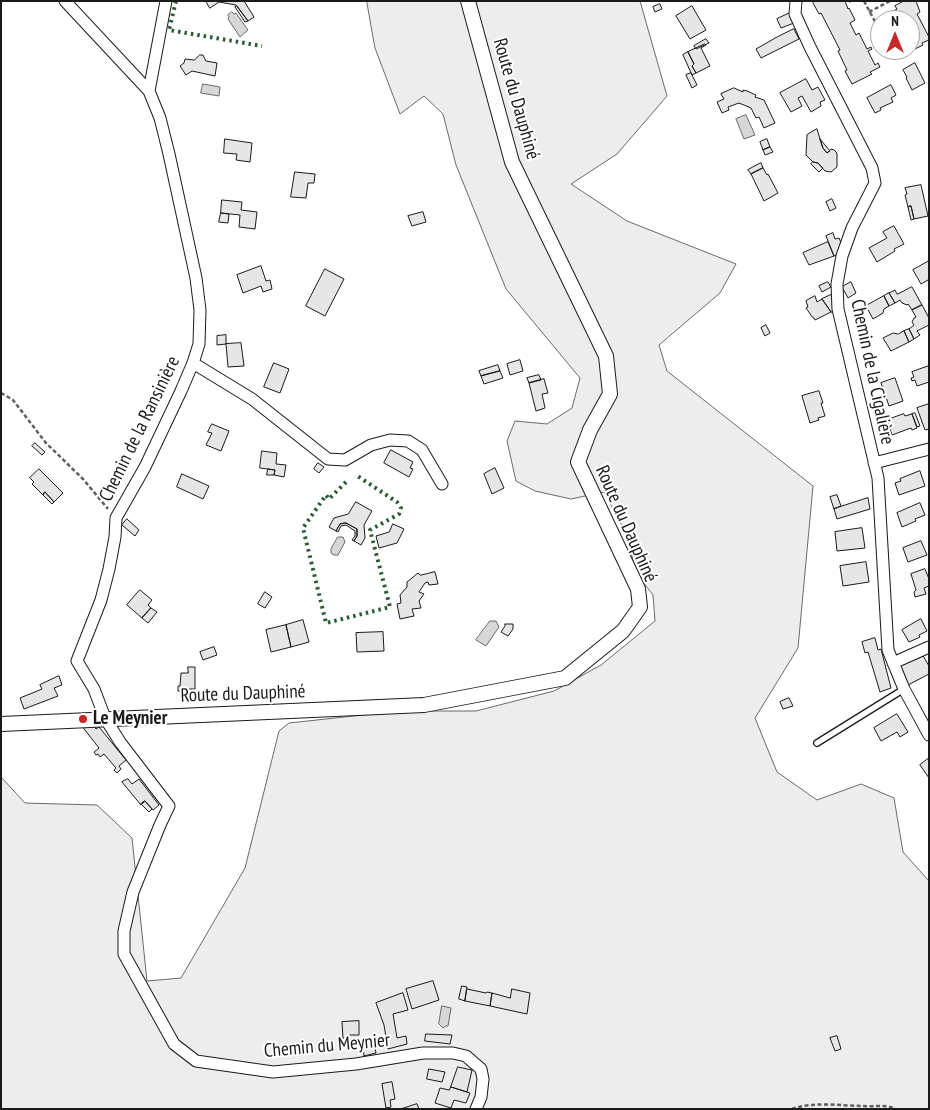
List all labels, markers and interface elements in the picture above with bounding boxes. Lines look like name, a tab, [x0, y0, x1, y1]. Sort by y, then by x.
north arrow	[870, 10, 920, 60]
text: N	[891, 12, 899, 30]
street label: Route du Dauphiné	[488, 36, 544, 162]
street label: Chemin de la Cigalière	[845, 297, 899, 447]
street label: Chemin de la Ransinière	[95, 353, 185, 505]
street label: Route du Dauphiné	[590, 462, 662, 586]
street label: Route du Dauphiné	[180, 680, 306, 708]
place label: Le Meynier	[93, 708, 167, 730]
marker: Le Meynier	[77, 713, 89, 725]
street label: Chemin du Meynier	[263, 1029, 391, 1063]

